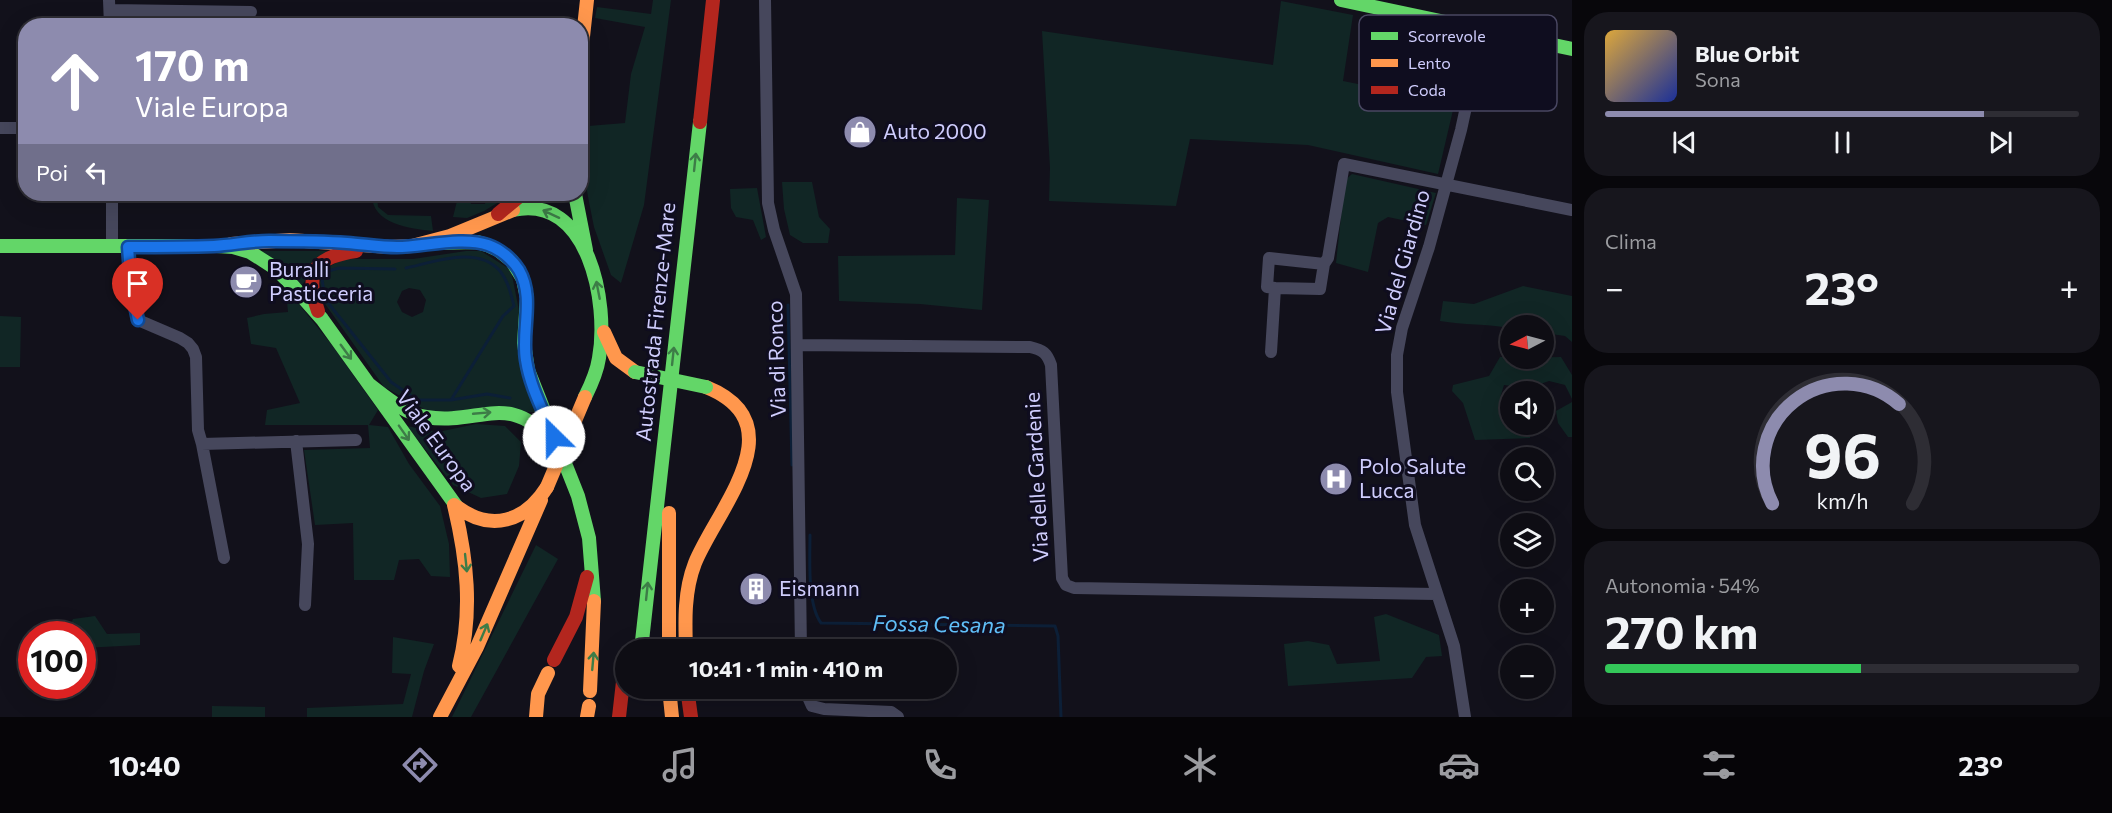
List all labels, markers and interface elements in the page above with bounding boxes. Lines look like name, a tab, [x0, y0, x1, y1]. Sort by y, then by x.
legend	[1359, 15, 1557, 111]
text: Scorrevole	[1408, 26, 1486, 45]
text: 170 m	[135, 38, 249, 90]
text: Blue Orbit	[1695, 40, 1799, 67]
icon: ahead	[36, 42, 114, 120]
text: Lento	[1408, 53, 1451, 72]
text: Sona	[1695, 67, 1741, 91]
text: Coda	[1408, 80, 1446, 99]
text: Viale Europa	[135, 90, 289, 123]
shop icon: Auto 2000	[842, 114, 878, 150]
place label: Auto 2000	[883, 118, 987, 143]
icon: previous	[1668, 126, 1701, 159]
icon: pause	[1826, 126, 1859, 159]
icon: next	[1984, 126, 2017, 159]
one-way arrow	[690, 153, 701, 173]
icon: left	[80, 156, 113, 189]
text: Poi	[36, 159, 68, 186]
street label: Via del Giardino	[1369, 186, 1434, 337]
street label: Autostrada Firenze-Mare	[630, 201, 679, 443]
one-way arrow	[543, 207, 561, 219]
text: Clima	[1605, 229, 1657, 253]
place label: Buralli Pasticceria	[269, 256, 373, 305]
pin	[112, 258, 163, 320]
text: 23°	[1805, 259, 1879, 314]
cafe icon: Buralli Pasticceria	[228, 264, 264, 300]
text: −	[1605, 266, 1624, 307]
text: +	[2060, 266, 2079, 307]
icon: arrive	[121, 267, 154, 300]
one-way arrow	[592, 281, 603, 300]
street label: Via di Ronco	[761, 300, 790, 418]
north arrow	[1500, 315, 1554, 369]
map controls	[1500, 315, 1554, 699]
one-way arrow	[340, 344, 352, 360]
one-way arrow	[668, 346, 679, 366]
button: sound	[1500, 381, 1554, 435]
street label: Viale Europa	[392, 384, 482, 496]
street label: Via delle Gardenie	[1019, 392, 1052, 563]
position arrow	[522, 405, 586, 469]
one-way arrow	[472, 408, 492, 419]
text: 96	[1803, 415, 1880, 491]
one-way arrow	[398, 425, 410, 441]
button: search	[1500, 447, 1554, 501]
place label: Polo Salute Lucca	[1359, 453, 1466, 502]
hospital icon: Polo Salute Lucca	[1318, 461, 1354, 497]
text: km/h	[1816, 487, 1868, 513]
button: layers	[1500, 513, 1554, 567]
one-way arrow	[461, 552, 472, 572]
building icon: Eismann	[738, 571, 774, 607]
text: Autonomia · 54%	[1605, 573, 1760, 597]
place label: Eismann	[779, 575, 860, 600]
button: +	[1500, 579, 1554, 633]
one-way arrow	[642, 582, 653, 602]
text: 270 km	[1605, 603, 1758, 658]
water label: Fossa Cesana	[872, 609, 1006, 638]
speed limit sign: 100	[18, 621, 96, 699]
one-way arrow	[479, 624, 490, 642]
button: −	[1500, 645, 1554, 699]
one-way arrow	[588, 651, 599, 671]
text: 10:41 · 1 min · 410 m	[689, 655, 883, 682]
icon: directions	[399, 744, 441, 786]
icon: music	[659, 744, 701, 786]
icon: phone	[919, 744, 961, 786]
icon: climate	[1179, 744, 1221, 786]
icon: car	[1438, 744, 1480, 786]
icon: filters	[1698, 744, 1740, 786]
text: 10:40	[109, 749, 181, 782]
text: 23°	[1958, 749, 2003, 782]

